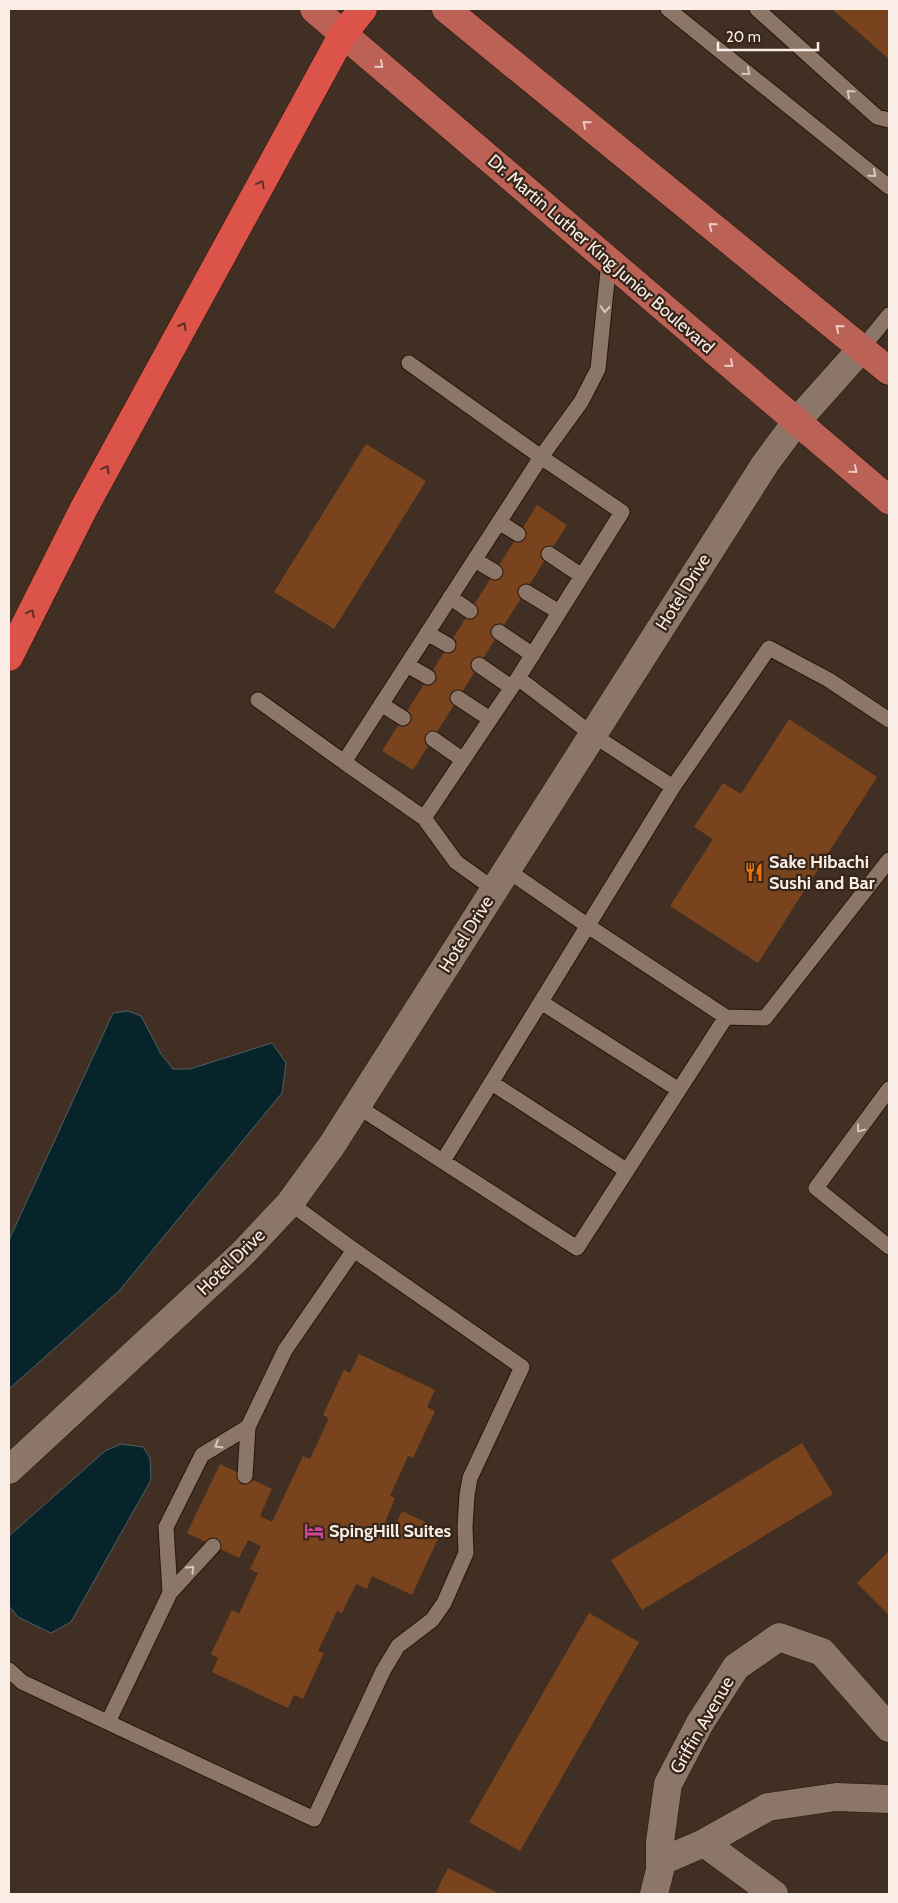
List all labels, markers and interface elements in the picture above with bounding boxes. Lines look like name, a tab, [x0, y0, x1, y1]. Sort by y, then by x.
scale bar	[718, 20, 818, 52]
text: 20 m	[726, 28, 761, 46]
one-way arrow	[375, 60, 384, 69]
one-way arrow	[741, 67, 750, 75]
one-way arrow	[847, 90, 856, 99]
one-way arrow	[583, 121, 592, 129]
street label: Dr. Martin Luther King Junior Boulevard	[483, 150, 719, 358]
one-way arrow	[867, 169, 876, 177]
one-way arrow	[255, 180, 265, 189]
one-way arrow	[709, 223, 718, 231]
one-way arrow	[600, 306, 611, 314]
one-way arrow	[177, 323, 187, 332]
one-way arrow	[835, 324, 844, 333]
one-way arrow	[724, 358, 733, 367]
one-way arrow	[848, 464, 857, 473]
one-way arrow	[99, 465, 109, 474]
street label: Hotel Drive	[651, 550, 715, 634]
one-way arrow	[25, 609, 35, 618]
place label: Sake Hibachi Sushi and Bar	[769, 851, 875, 894]
restaurant icon: Sake Hibachi Sushi and Bar	[743, 861, 765, 883]
street label: Hotel Drive	[434, 892, 498, 976]
one-way arrow	[857, 1123, 866, 1133]
street label: Hotel Drive	[192, 1224, 270, 1300]
one-way arrow	[215, 1439, 224, 1449]
hotel icon: SpingHill Suites	[303, 1520, 325, 1542]
place label: SpingHill Suites	[329, 1520, 452, 1542]
one-way arrow	[185, 1566, 194, 1575]
street label: Griffin Avenue	[665, 1673, 739, 1777]

